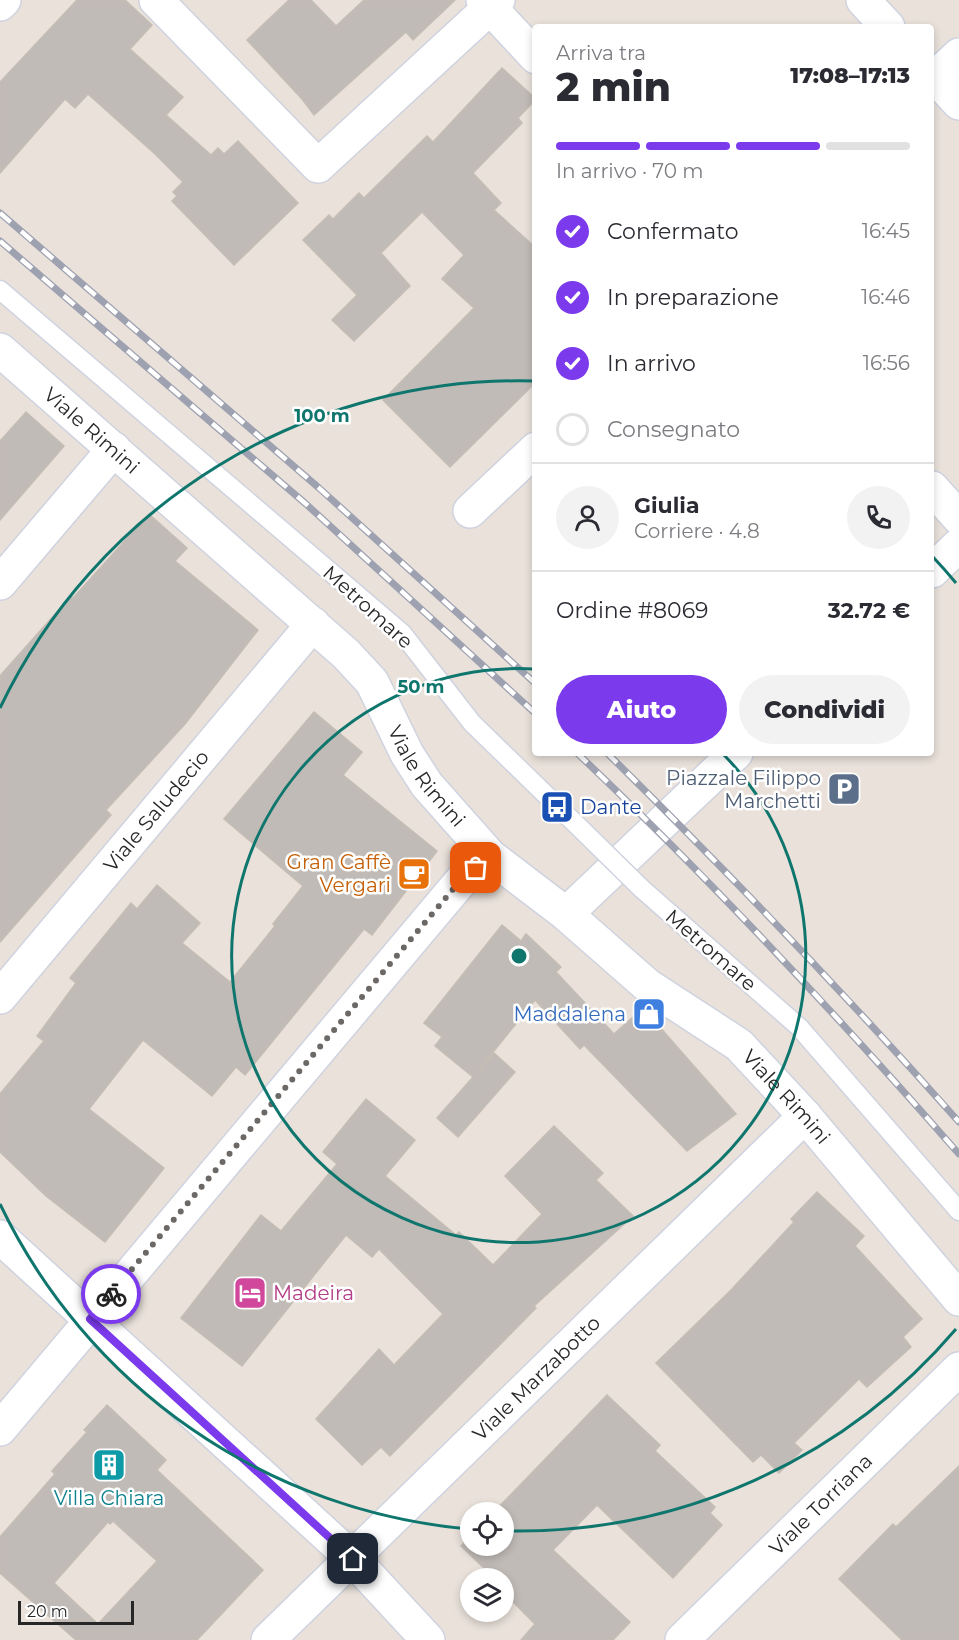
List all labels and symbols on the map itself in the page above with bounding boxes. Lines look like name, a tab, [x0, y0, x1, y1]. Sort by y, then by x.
street label: Viale Rimini	[39, 382, 144, 479]
text: 100 m	[294, 405, 350, 427]
street label: Metromare	[318, 560, 418, 654]
text: 50 m	[398, 676, 444, 698]
street label: Viale Rimini	[383, 721, 470, 832]
street label: Viale Saludecio	[98, 745, 214, 876]
place label: Piazzale Filippo Marchetti	[666, 766, 821, 813]
parking icon: Piazzale Filippo Marchetti	[826, 771, 862, 807]
bus stop icon: Dante	[539, 789, 575, 825]
place label: Dante	[580, 795, 642, 819]
pin	[450, 842, 501, 893]
place label: Gran Caffè Vergari	[286, 850, 391, 897]
cafe icon: Gran Caffè Vergari	[396, 856, 432, 892]
street label: Metromare	[661, 904, 761, 996]
centre of rings	[509, 946, 529, 966]
shop icon: Maddalena	[631, 996, 667, 1032]
place label: Maddalena	[513, 1002, 626, 1026]
street label: Viale Rimini	[738, 1045, 835, 1149]
courier	[81, 1264, 141, 1324]
hotel icon: Madeira	[232, 1275, 268, 1311]
place label: Madeira	[273, 1281, 354, 1305]
street label: Viale Marzabotto	[468, 1311, 605, 1446]
building icon: Villa Chiara	[91, 1447, 127, 1483]
street label: Viale Torriana	[764, 1449, 877, 1560]
place label: Villa Chiara	[54, 1486, 164, 1510]
pin	[327, 1533, 378, 1584]
scale bar	[18, 1598, 134, 1626]

